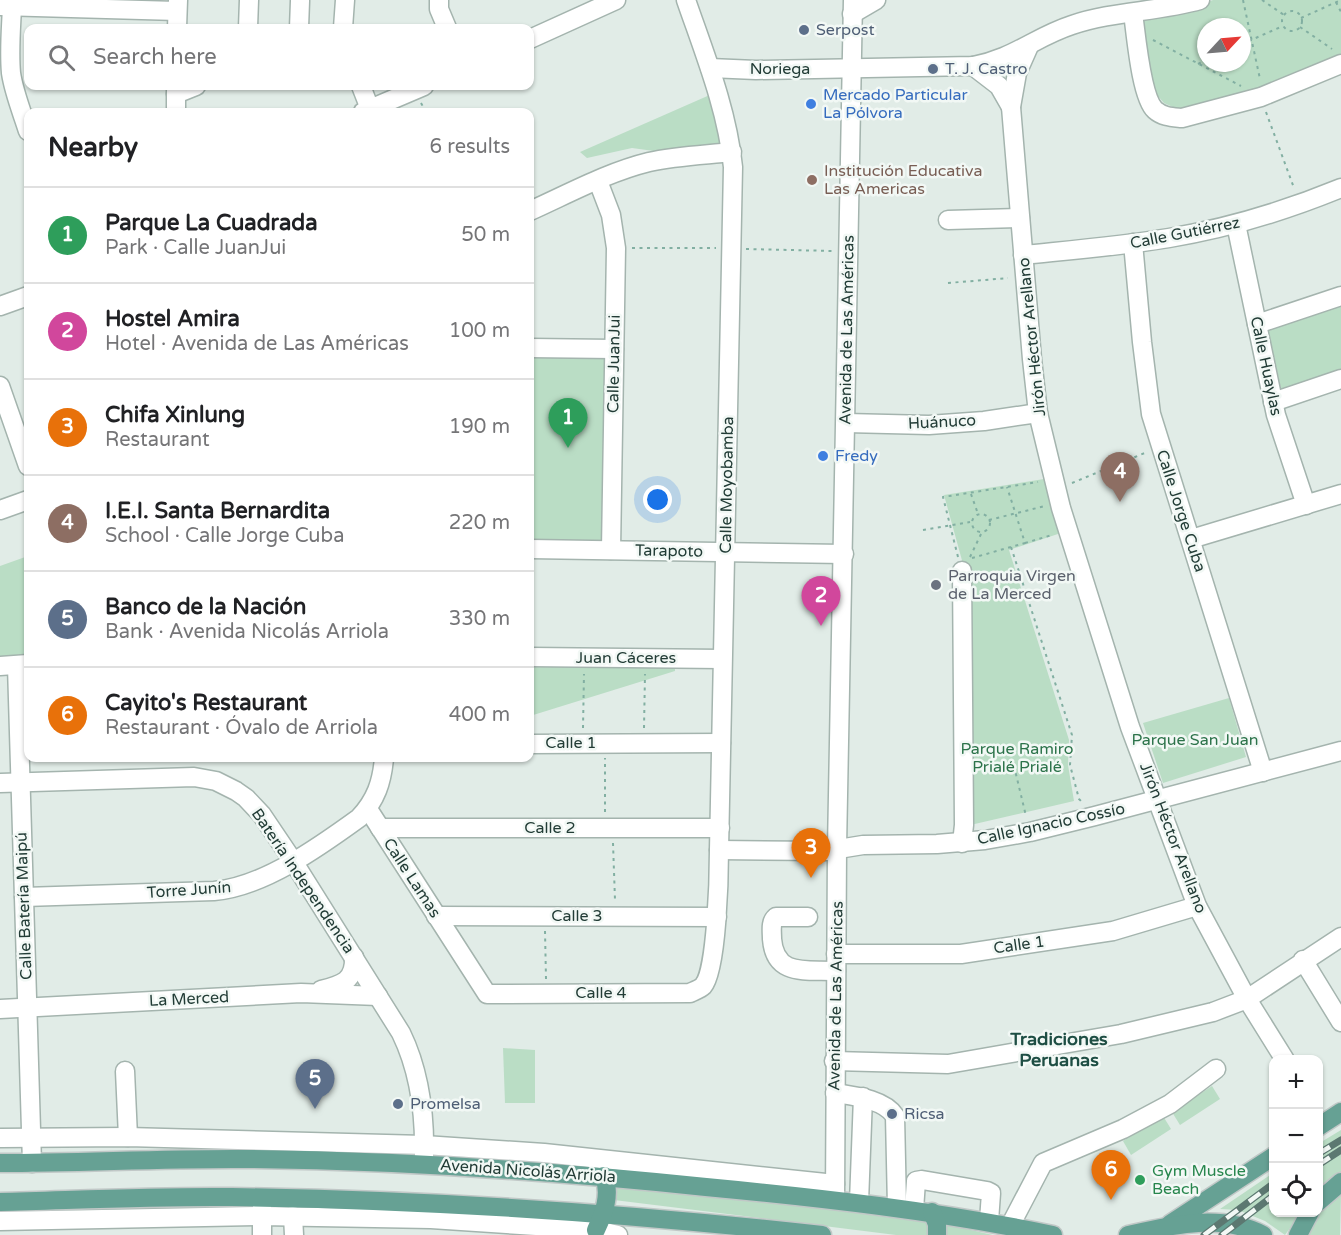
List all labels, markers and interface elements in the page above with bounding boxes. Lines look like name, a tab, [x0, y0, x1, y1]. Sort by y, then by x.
north arrow	[1197, 18, 1251, 72]
place label: Serpost	[816, 20, 875, 40]
marker: Serpost	[797, 23, 811, 37]
search box	[24, 24, 534, 90]
icon: search	[45, 41, 78, 74]
text: Search here	[93, 44, 217, 70]
street label: Noriega	[750, 59, 810, 79]
place label: T. J. Castro	[945, 59, 1028, 79]
marker: T. J. Castro	[926, 62, 940, 76]
place label: Mercado Particular La Pólvora	[823, 85, 968, 123]
marker: Mercado Particular La Pólvora	[804, 97, 818, 111]
text: Nearby	[48, 132, 138, 163]
text: 6 results	[430, 135, 510, 159]
place label: Institución Educativa Las Americas	[824, 161, 982, 199]
marker: Institución Educativa Las Americas	[805, 173, 819, 187]
text: Parque La Cuadrada	[105, 210, 318, 236]
street label: Calle Gutiérrez	[1128, 213, 1242, 253]
text: 1	[61, 223, 74, 247]
text: 50 m	[461, 223, 510, 247]
street label: Avenida de Las Américas	[835, 235, 859, 425]
text: Park · Calle JuanJui	[105, 236, 286, 260]
street label: Jirón Héctor Arellano	[1014, 257, 1050, 417]
text: Hostel Amira	[105, 306, 240, 332]
street label: Calle JuanJui	[603, 315, 625, 413]
street label: Calle Huaylas	[1246, 315, 1286, 417]
text: 2	[61, 319, 74, 343]
text: 100 m	[449, 319, 510, 343]
text: Hotel · Avenida de Las Américas	[105, 332, 409, 356]
pin: 1	[548, 398, 588, 448]
text: Chifa Xinlung	[105, 402, 245, 428]
street label: Huánuco	[907, 410, 977, 434]
text: 3	[61, 415, 74, 439]
text: 190 m	[449, 415, 510, 439]
street label: Calle Moyobamba	[716, 416, 738, 554]
text: Restaurant	[105, 428, 210, 452]
place label: Fredy	[835, 446, 878, 466]
street label: Calle Jorge Cuba	[1152, 447, 1210, 575]
marker: Fredy	[816, 449, 830, 463]
pin: 4	[1100, 452, 1140, 502]
your location	[643, 485, 672, 514]
text: I.E.I. Santa Bernardita	[105, 498, 330, 524]
text: 4	[61, 511, 74, 535]
text: 220 m	[449, 511, 510, 535]
text: School · Calle Jorge Cuba	[105, 524, 344, 548]
street label: Tarapoto	[635, 540, 703, 562]
place label: Parroquia Virgen de La Merced	[948, 566, 1076, 604]
pin: 2	[802, 576, 840, 626]
marker: Parroquia Virgen de La Merced	[929, 578, 943, 592]
text: Banco de la Nación	[105, 594, 306, 620]
text: 5	[61, 607, 74, 631]
text: 330 m	[449, 607, 510, 631]
text: Bank · Avenida Nicolás Arriola	[105, 620, 389, 644]
street label: Juan Cáceres	[576, 648, 676, 668]
text: Cayito's Restaurant	[105, 690, 307, 716]
text: 6	[61, 703, 74, 727]
text: 400 m	[449, 703, 510, 727]
text: Restaurant · Óvalo de Arriola	[105, 716, 378, 740]
park label: Parque San Juan	[1132, 730, 1258, 750]
street label: Calle 1	[545, 733, 597, 753]
park label: Parque Ramiro Prialé Prialé	[961, 739, 1073, 777]
street label: Jirón Héctor Arellano	[1135, 760, 1211, 916]
street label: Calle Ignacio Cossío	[975, 799, 1127, 849]
street label: Batería Independencia	[247, 805, 359, 957]
street label: Calle 2	[524, 818, 576, 838]
pin: 3	[792, 828, 830, 878]
street label: Calle Batería Maipú	[11, 832, 37, 980]
street label: Calle Lamas	[379, 834, 445, 922]
street label: Torre Junín	[146, 877, 232, 903]
street label: Avenida de Las Américas	[824, 901, 848, 1091]
street label: Calle 3	[551, 906, 603, 926]
street label: Calle 1	[992, 932, 1046, 958]
street label: Calle 4	[575, 983, 627, 1003]
street label: La Merced	[148, 987, 230, 1011]
district label: Tradiciones Peruanas	[1009, 1028, 1108, 1071]
map controls	[1269, 1055, 1323, 1217]
button: +	[1269, 1055, 1323, 1109]
pin: 5	[296, 1060, 334, 1109]
place label: Promelsa	[410, 1094, 481, 1114]
marker: Promelsa	[391, 1097, 405, 1111]
place label: Ricsa	[904, 1104, 945, 1124]
marker: Ricsa	[885, 1107, 899, 1121]
button: −	[1269, 1109, 1323, 1163]
pin: 6	[1092, 1150, 1130, 1200]
street label: Avenida Nicolás Arriola	[439, 1155, 617, 1187]
place label: Gym Muscle Beach	[1152, 1161, 1246, 1199]
button: locate	[1269, 1163, 1323, 1217]
marker: Gym Muscle Beach	[1133, 1173, 1147, 1187]

